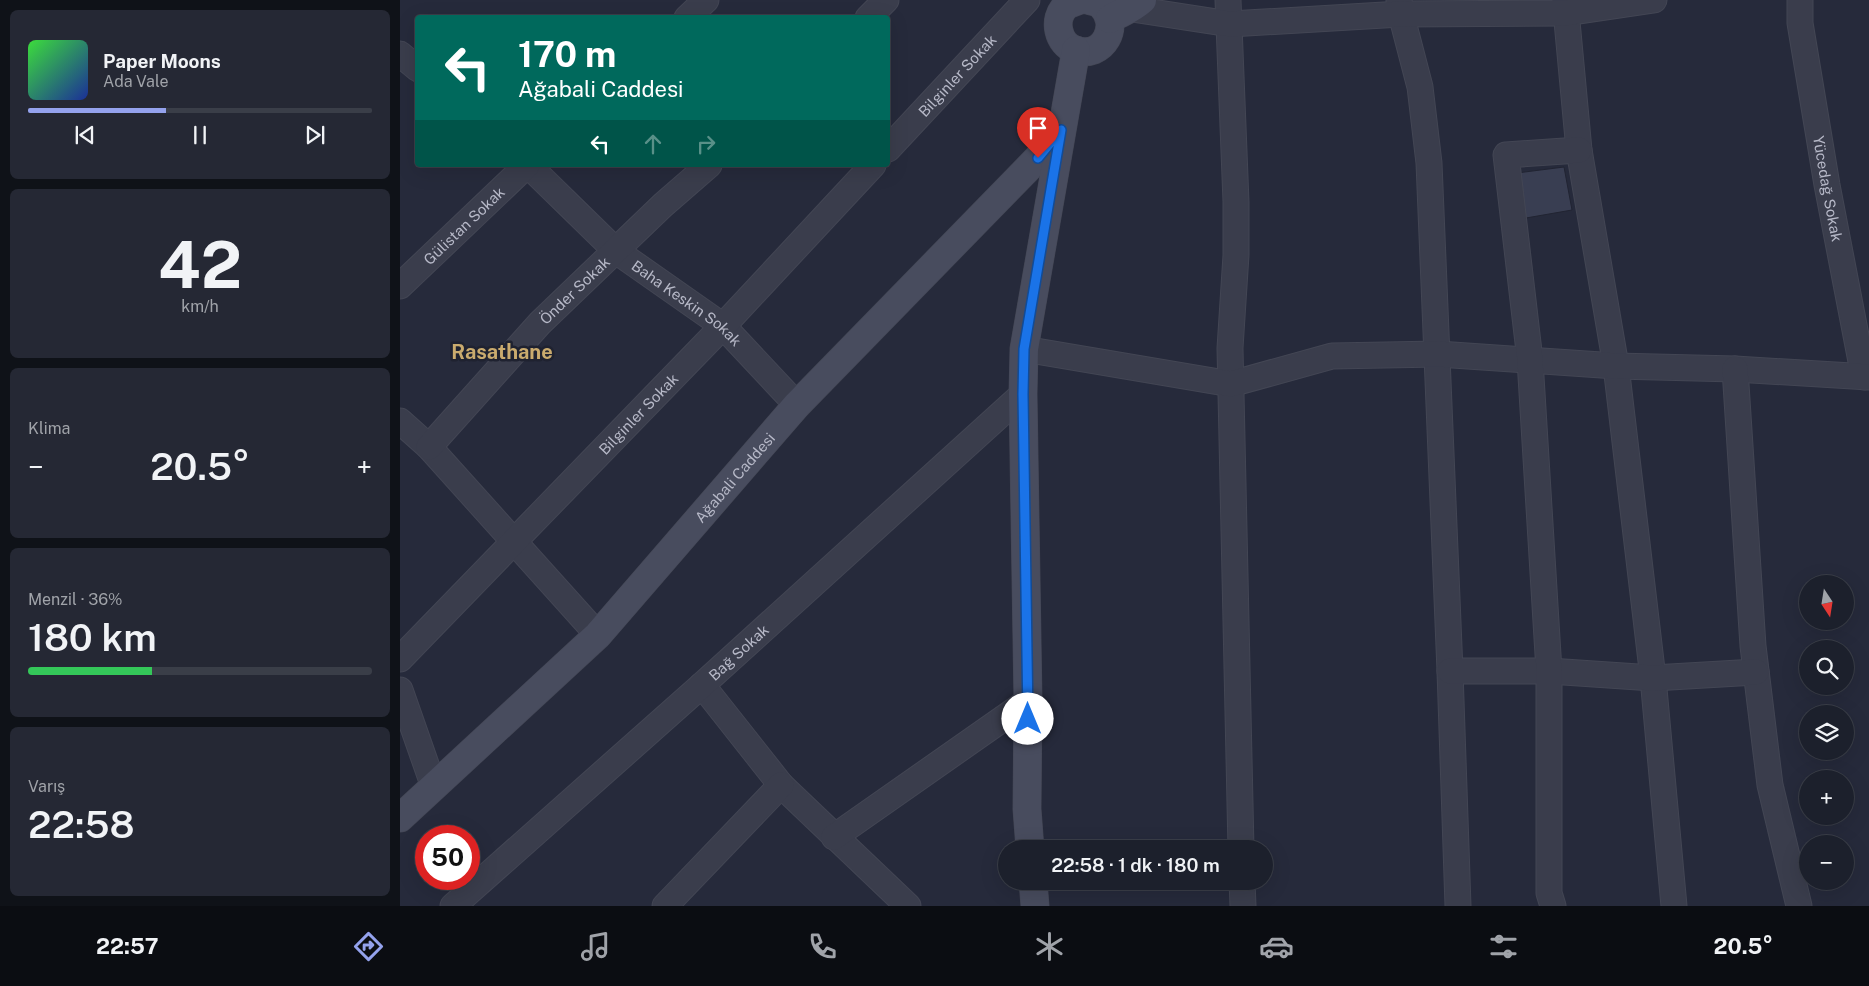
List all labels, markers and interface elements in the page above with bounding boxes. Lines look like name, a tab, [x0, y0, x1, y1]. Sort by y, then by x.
street label: Bilginler Sokak	[915, 31, 999, 120]
text: 170 m	[518, 34, 616, 75]
icon: left	[435, 35, 500, 100]
text: Paper Moons	[103, 50, 221, 72]
text: Ada Vale	[103, 72, 168, 91]
text: Ağabali Caddesi	[518, 76, 683, 102]
pin	[1017, 107, 1059, 158]
icon: arrive	[1024, 114, 1052, 142]
icon: previous	[71, 121, 99, 149]
icon: pause	[186, 121, 214, 149]
icon: next	[301, 121, 329, 149]
icon: left	[586, 130, 614, 158]
icon: ahead	[639, 130, 667, 158]
icon: right	[692, 130, 720, 158]
street label: Yücedağ Sokak	[1810, 134, 1846, 243]
street label: Gülistan Sokak	[420, 183, 508, 268]
text: 42	[158, 226, 242, 303]
street label: Önder Sokak	[535, 253, 613, 327]
street label: Baha Keskin Sokak	[629, 256, 745, 349]
text: km/h	[181, 297, 219, 316]
district label: Rasathane	[451, 340, 553, 364]
street label: Bilginler Sokak	[595, 370, 681, 457]
text: Klima	[28, 419, 70, 438]
street label: Ağabali Caddesi	[691, 429, 778, 526]
text: 20.5°	[150, 444, 250, 489]
text: −	[28, 450, 44, 483]
text: +	[356, 450, 372, 483]
north arrow	[1799, 575, 1854, 630]
map controls	[1799, 575, 1854, 890]
text: Menzil · 36%	[28, 590, 123, 609]
text: 180 km	[28, 615, 157, 660]
street label: Bağ Sokak	[705, 621, 772, 683]
button: search	[1799, 640, 1854, 695]
position arrow	[1001, 692, 1053, 744]
button: layers	[1799, 705, 1854, 760]
button: +	[1799, 770, 1854, 825]
text: Varış	[28, 777, 65, 796]
text: 22:58	[28, 802, 135, 847]
speed limit sign: 50	[415, 825, 480, 890]
button: −	[1799, 835, 1854, 890]
text: 22:58 · 1 dk · 180 m	[1051, 854, 1220, 876]
icon: directions	[351, 929, 386, 964]
icon: music	[578, 929, 613, 964]
icon: phone	[805, 929, 840, 964]
icon: climate	[1032, 929, 1067, 964]
icon: car	[1259, 929, 1294, 964]
icon: filters	[1486, 929, 1521, 964]
text: 22:57	[96, 933, 159, 959]
text: 20.5°	[1714, 933, 1773, 959]

